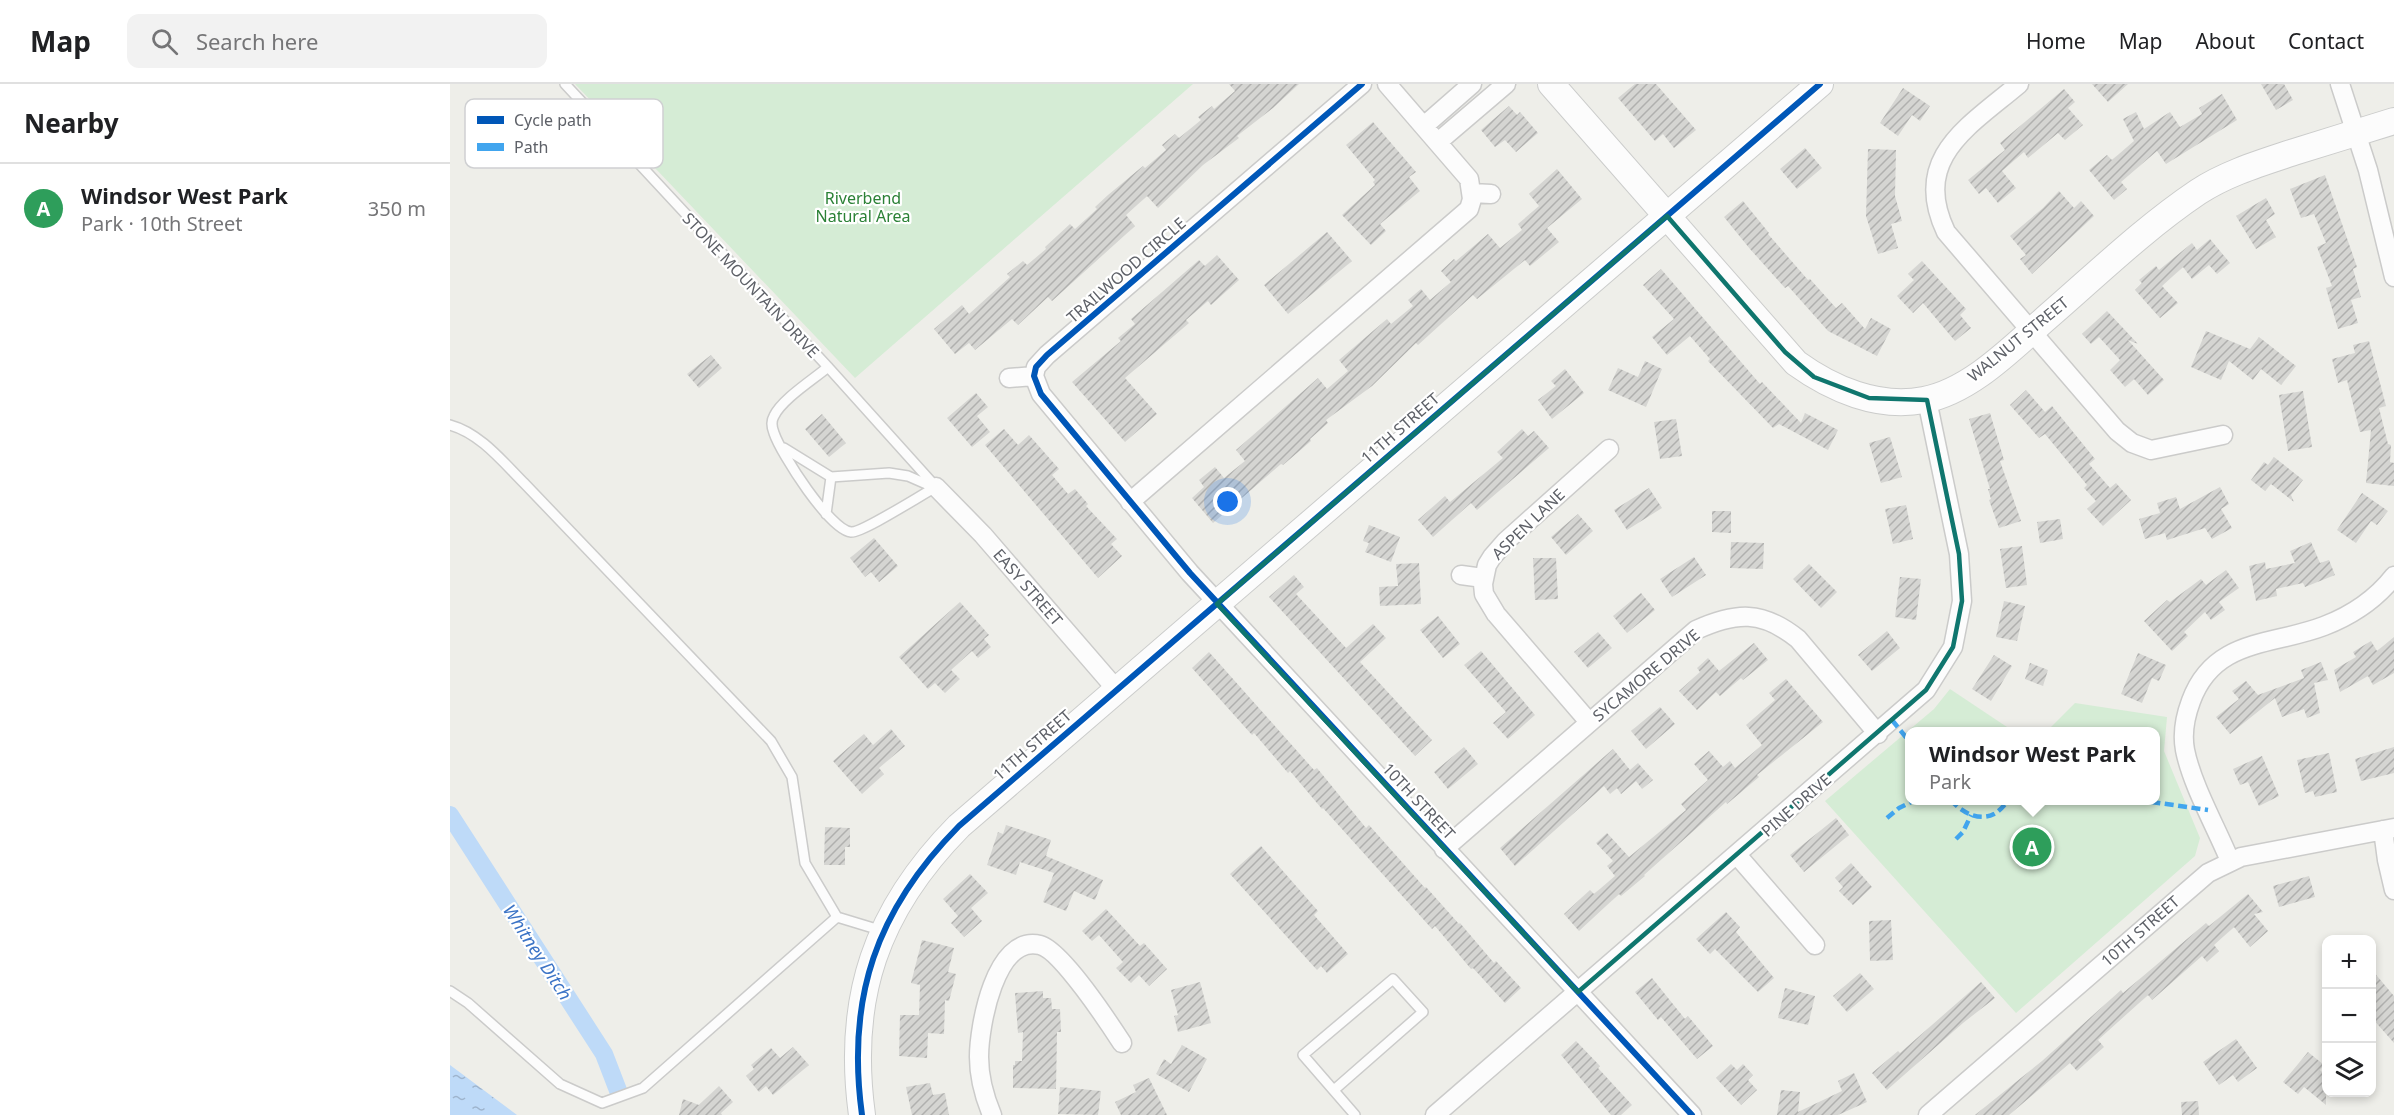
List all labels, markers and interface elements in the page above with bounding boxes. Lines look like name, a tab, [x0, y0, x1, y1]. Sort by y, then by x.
search box	[127, 14, 547, 68]
text: Map	[30, 22, 91, 60]
icon: search	[148, 25, 181, 58]
text: Search here	[196, 26, 318, 56]
text: Home	[2026, 27, 2086, 55]
text: Map	[2119, 27, 2162, 55]
text: About	[2195, 27, 2255, 55]
text: Contact	[2288, 27, 2364, 55]
legend	[465, 99, 663, 168]
text: Nearby	[24, 105, 119, 141]
text: Cycle path	[514, 109, 592, 131]
text: Path	[514, 136, 548, 158]
text: Windsor West Park	[81, 180, 288, 210]
park label: Riverbend Natural Area	[816, 187, 910, 227]
text: A	[37, 195, 50, 222]
text: 350 m	[368, 195, 426, 222]
street label: STONE MOUNTAIN DRIVE	[678, 208, 824, 362]
text: Park · 10th Street	[81, 210, 243, 237]
street label: TRAILWOOD CIRCLE	[1062, 212, 1190, 328]
street label: WALNUT STREET	[1963, 291, 2073, 387]
street label: 11TH STREET	[1356, 388, 1444, 468]
street label: ASPEN LANE	[1487, 484, 1569, 564]
your location	[1213, 487, 1242, 516]
street label: EASY STREET	[988, 544, 1068, 630]
street label: SYCAMORE DRIVE	[1588, 624, 1704, 726]
street label: 11TH STREET	[988, 705, 1076, 785]
popup	[1905, 727, 2160, 805]
text: Windsor West Park	[1929, 738, 2136, 768]
street label: 10TH STREET	[1378, 758, 1460, 844]
text: Park	[1929, 768, 1971, 795]
street label: PINE DRIVE	[1756, 769, 1836, 841]
pin: A	[2012, 824, 2052, 870]
street label: 10TH STREET	[2096, 891, 2184, 971]
water label: Whitney Ditch	[498, 899, 578, 1005]
map controls	[2322, 935, 2376, 1097]
button: +	[2322, 935, 2376, 989]
button: −	[2322, 989, 2376, 1043]
button: layers	[2322, 1043, 2376, 1097]

